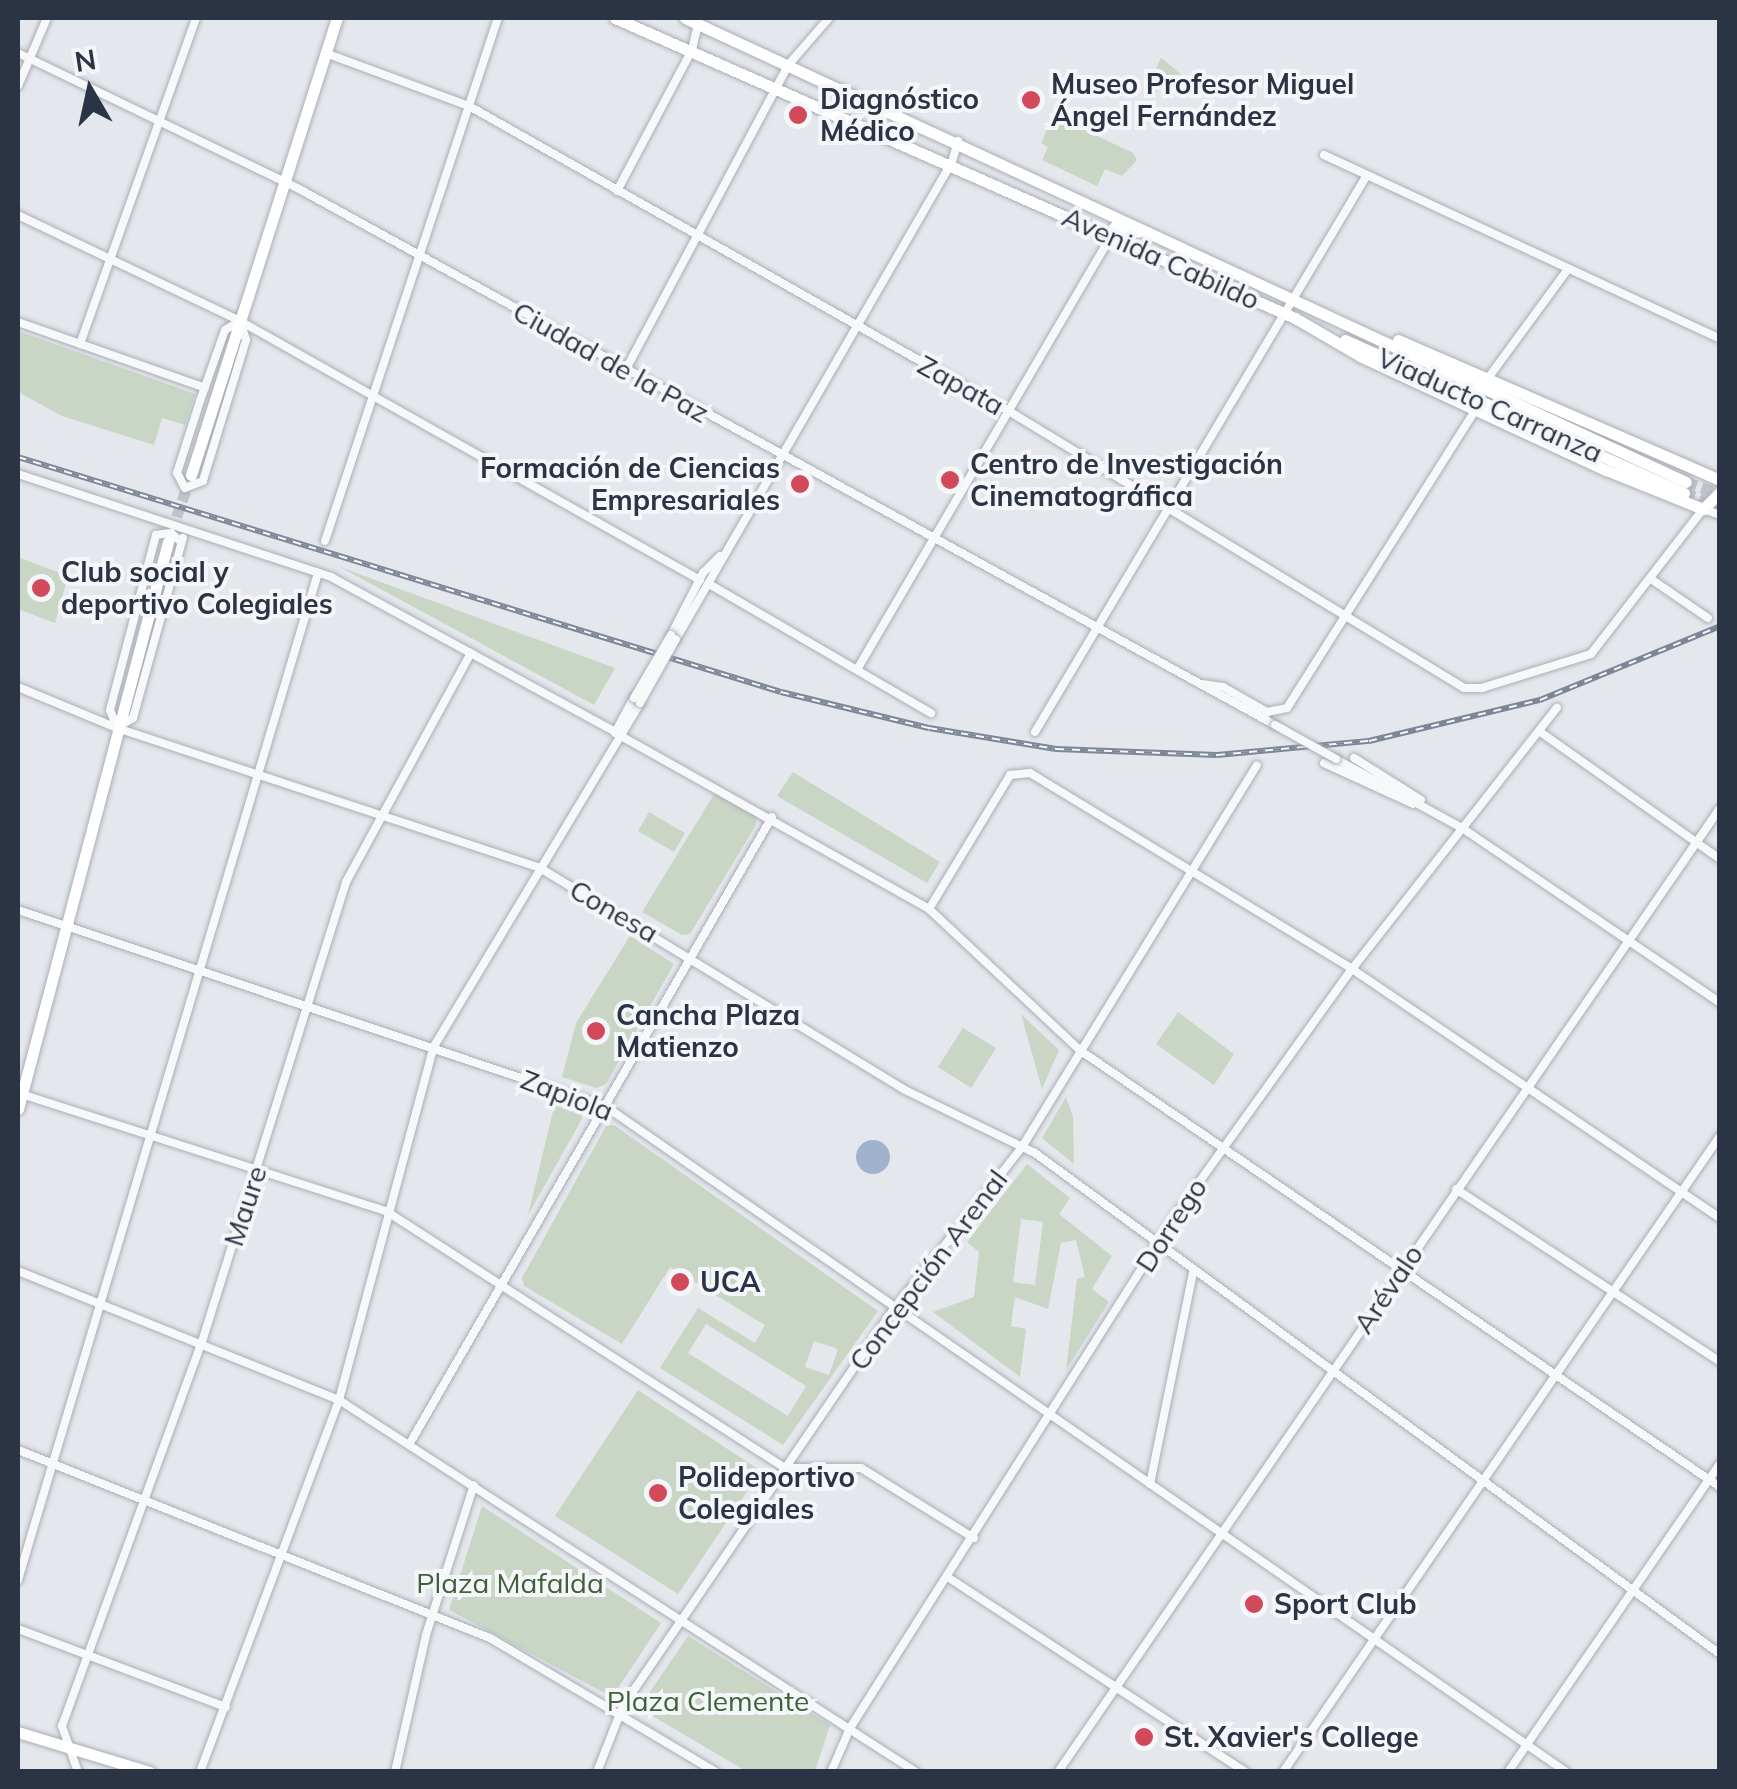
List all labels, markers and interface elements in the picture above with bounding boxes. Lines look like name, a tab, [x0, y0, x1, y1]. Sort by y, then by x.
north arrow	[40, 40, 140, 140]
text: N	[72, 41, 98, 79]
place label: Museo Profesor Miguel Ángel Fernández	[1051, 67, 1354, 133]
place label: Diagnóstico Médico	[820, 82, 979, 148]
marker: Museo Profesor Miguel Ángel Fernández	[1020, 89, 1042, 111]
marker: Diagnóstico Médico	[785, 102, 811, 128]
street label: Avenida Cabildo	[1057, 200, 1265, 316]
street label: Ciudad de la Paz	[507, 294, 715, 430]
street label: Viaducto Carranza	[1372, 340, 1608, 470]
street label: Zapata	[912, 348, 1010, 422]
place label: Centro de Investigación Cinematográfica	[970, 447, 1283, 513]
place label: Formación de Ciencias Empresariales	[480, 451, 780, 517]
marker: Centro de Investigación Cinematográfica	[939, 469, 961, 491]
marker: Formación de Ciencias Empresariales	[789, 473, 811, 495]
place label: Club social y deportivo Colegiales	[61, 555, 333, 621]
marker: Club social y deportivo Colegiales	[30, 577, 52, 599]
street label: Conesa	[564, 872, 664, 950]
place label: Cancha Plaza Matienzo	[616, 998, 800, 1064]
marker: Cancha Plaza Matienzo	[585, 1020, 607, 1042]
street label: Zapiola	[516, 1062, 618, 1128]
street label: Maure	[216, 1162, 274, 1250]
street label: Concepción Arenal	[842, 1163, 1014, 1377]
street label: Dorrego	[1128, 1172, 1214, 1278]
street label: Arévalo	[1346, 1238, 1430, 1340]
place label: UCA	[700, 1265, 760, 1299]
marker: UCA	[669, 1271, 691, 1293]
place label: Polideportivo Colegiales	[678, 1460, 855, 1526]
marker: Polideportivo Colegiales	[647, 1482, 669, 1504]
park label: Plaza Mafalda	[416, 1566, 604, 1600]
place label: Sport Club	[1274, 1587, 1417, 1621]
marker: Sport Club	[1243, 1593, 1265, 1615]
park label: Plaza Clemente	[607, 1684, 809, 1718]
place label: St. Xavier's College	[1164, 1720, 1419, 1754]
marker: St. Xavier's College	[1133, 1726, 1155, 1748]

